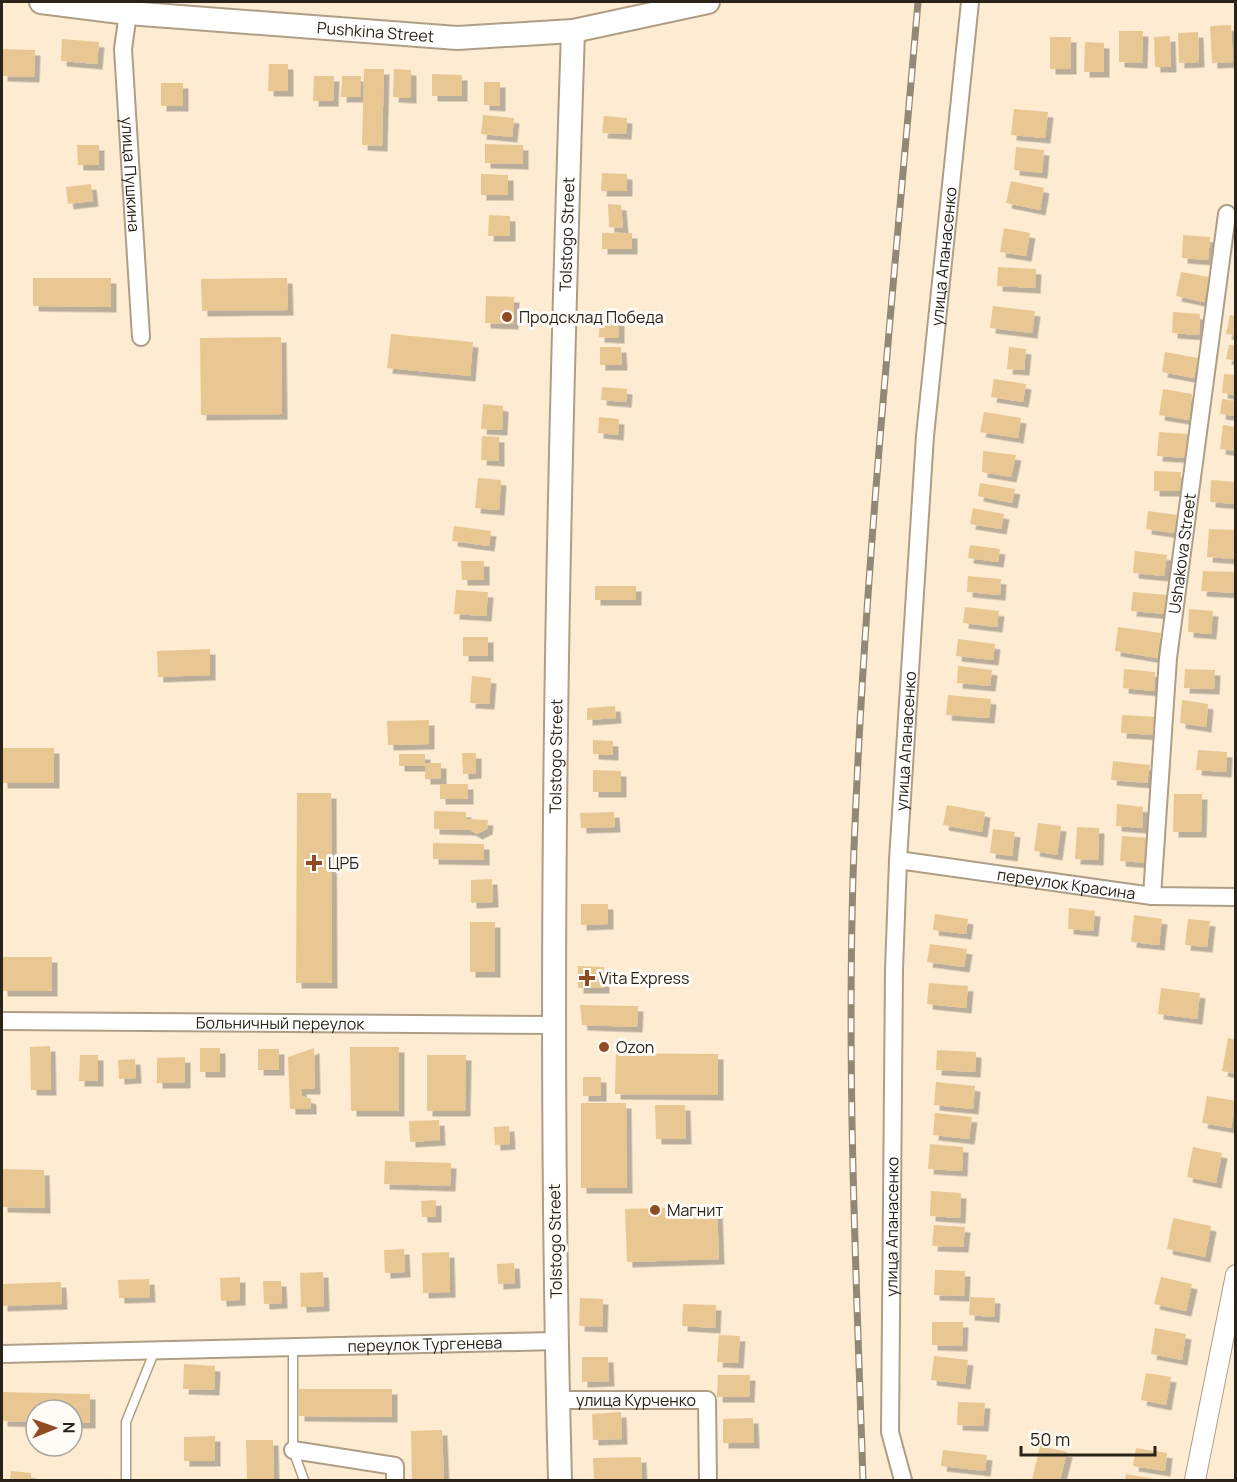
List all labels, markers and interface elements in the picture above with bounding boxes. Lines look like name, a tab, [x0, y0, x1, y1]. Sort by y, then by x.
street label: Pushkina Street	[316, 16, 435, 47]
street label: улица Пушкина	[116, 116, 145, 233]
street label: Tolstogo Street	[554, 177, 579, 292]
street label: улица Апанасенко	[925, 186, 962, 327]
place label: Продсклад Победа	[519, 306, 664, 328]
marker: Продсклад Победа	[500, 310, 514, 324]
street label: Ushakova Street	[1163, 492, 1201, 615]
street label: улица Апанасенко	[890, 671, 921, 812]
street label: Tolstogo Street	[544, 699, 567, 813]
place label: ЦРБ	[328, 852, 359, 874]
marker: ЦРБ	[305, 854, 323, 872]
street label: переулок Красина	[996, 863, 1137, 905]
place label: Vita Express	[599, 967, 689, 989]
marker: Vita Express	[580, 971, 594, 985]
street label: Больничный переулок	[196, 1011, 365, 1035]
place label: Ozon	[616, 1036, 654, 1058]
marker: Ozon	[597, 1040, 611, 1054]
street label: улица Апанасенко	[880, 1157, 903, 1297]
street label: Tolstogo Street	[543, 1184, 567, 1298]
place label: Магнит	[667, 1199, 723, 1221]
marker: Магнит	[648, 1203, 662, 1217]
street label: переулок Тургенева	[347, 1331, 502, 1357]
street label: улица Курченко	[576, 1389, 696, 1411]
north arrow	[24, 1398, 84, 1458]
scale bar	[1021, 1419, 1154, 1457]
text: N	[58, 1422, 80, 1434]
text: 50 m	[1030, 1427, 1070, 1451]

